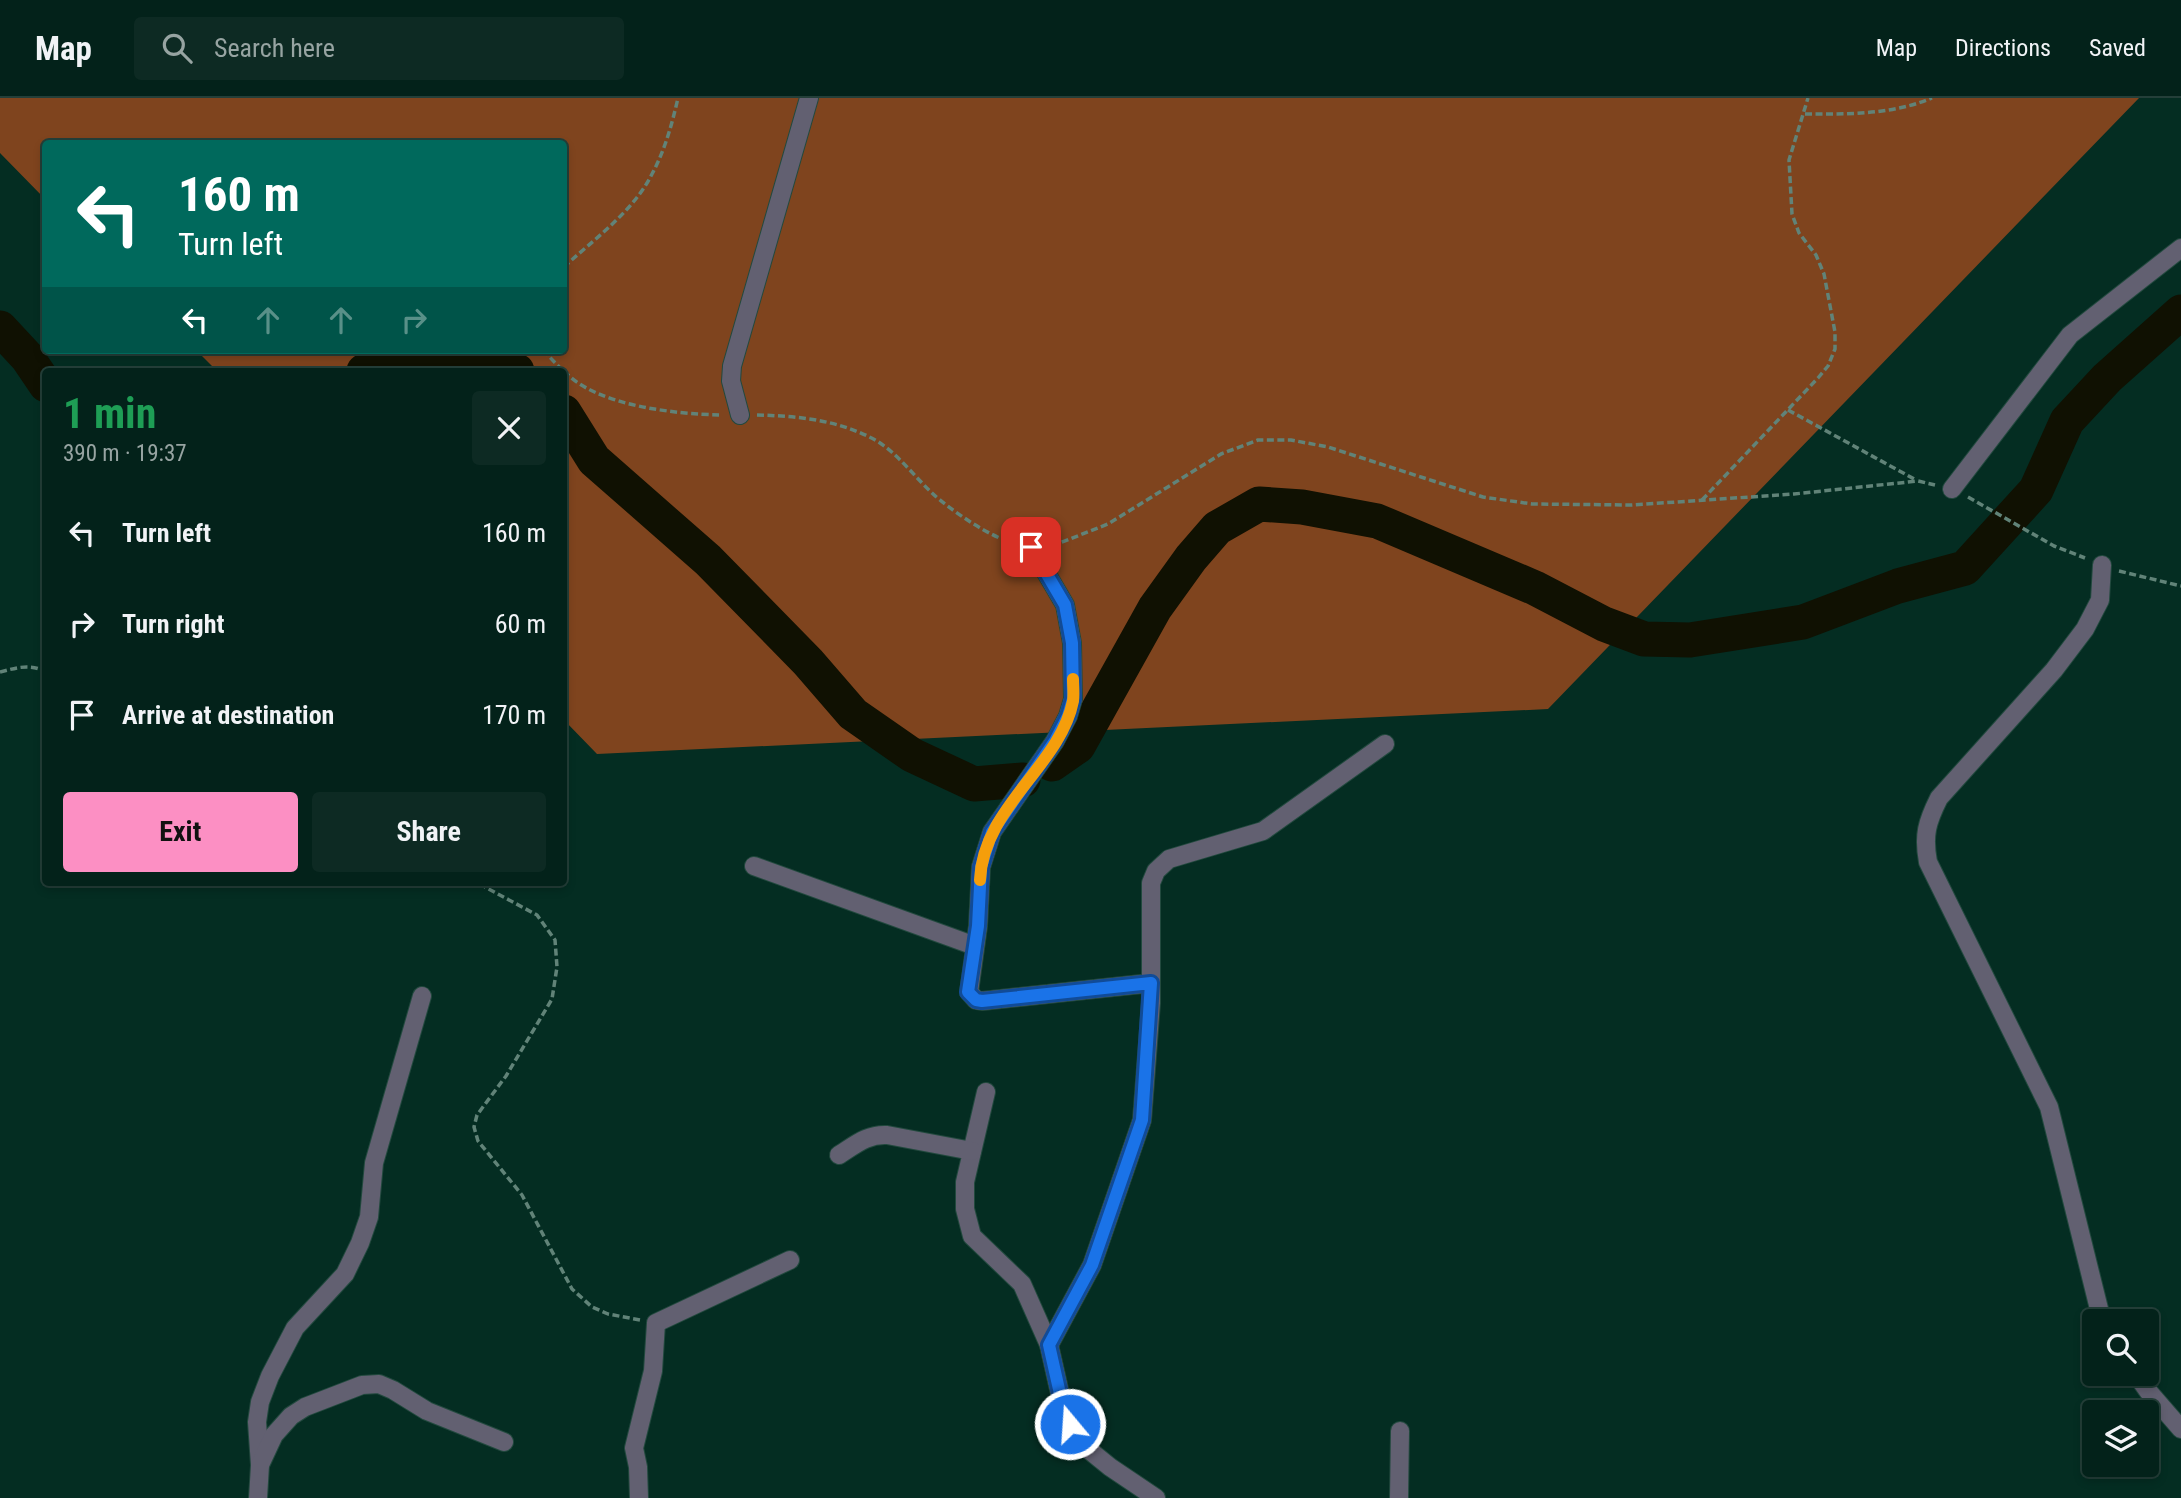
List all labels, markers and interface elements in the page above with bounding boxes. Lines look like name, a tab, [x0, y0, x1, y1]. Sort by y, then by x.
search box	[134, 17, 624, 80]
text: Map	[35, 29, 92, 68]
icon: search	[158, 29, 196, 67]
text: Search here	[214, 33, 335, 63]
text: Map	[1876, 34, 1917, 62]
text: Directions	[1955, 34, 2051, 62]
text: Saved	[2089, 34, 2146, 62]
text: 160 m	[178, 166, 300, 223]
icon: left	[63, 168, 154, 259]
text: Turn left	[178, 225, 283, 263]
icon: left	[176, 301, 214, 339]
icon: ahead	[249, 301, 287, 339]
icon: ahead	[322, 301, 360, 339]
icon: right	[395, 301, 433, 339]
text: 1 min	[63, 389, 156, 438]
button: close	[472, 391, 546, 465]
text: 390 m · 19:37	[63, 440, 187, 467]
icon: left	[63, 514, 101, 552]
pin	[1001, 517, 1061, 577]
text: Turn left	[122, 518, 211, 548]
text: 160 m	[482, 518, 546, 548]
icon: arrive	[1012, 528, 1050, 566]
icon: right	[63, 605, 101, 643]
text: Turn right	[122, 609, 224, 639]
text: 60 m	[495, 609, 546, 639]
icon: arrive	[63, 696, 101, 734]
text: Arrive at destination	[122, 700, 334, 730]
text: 170 m	[482, 700, 546, 730]
button: Exit	[63, 792, 298, 872]
button: Share	[312, 792, 546, 872]
map controls	[2082, 1309, 2159, 1477]
button: search	[2082, 1309, 2159, 1386]
position arrow	[1033, 1387, 1107, 1461]
button: layers	[2082, 1400, 2159, 1477]

